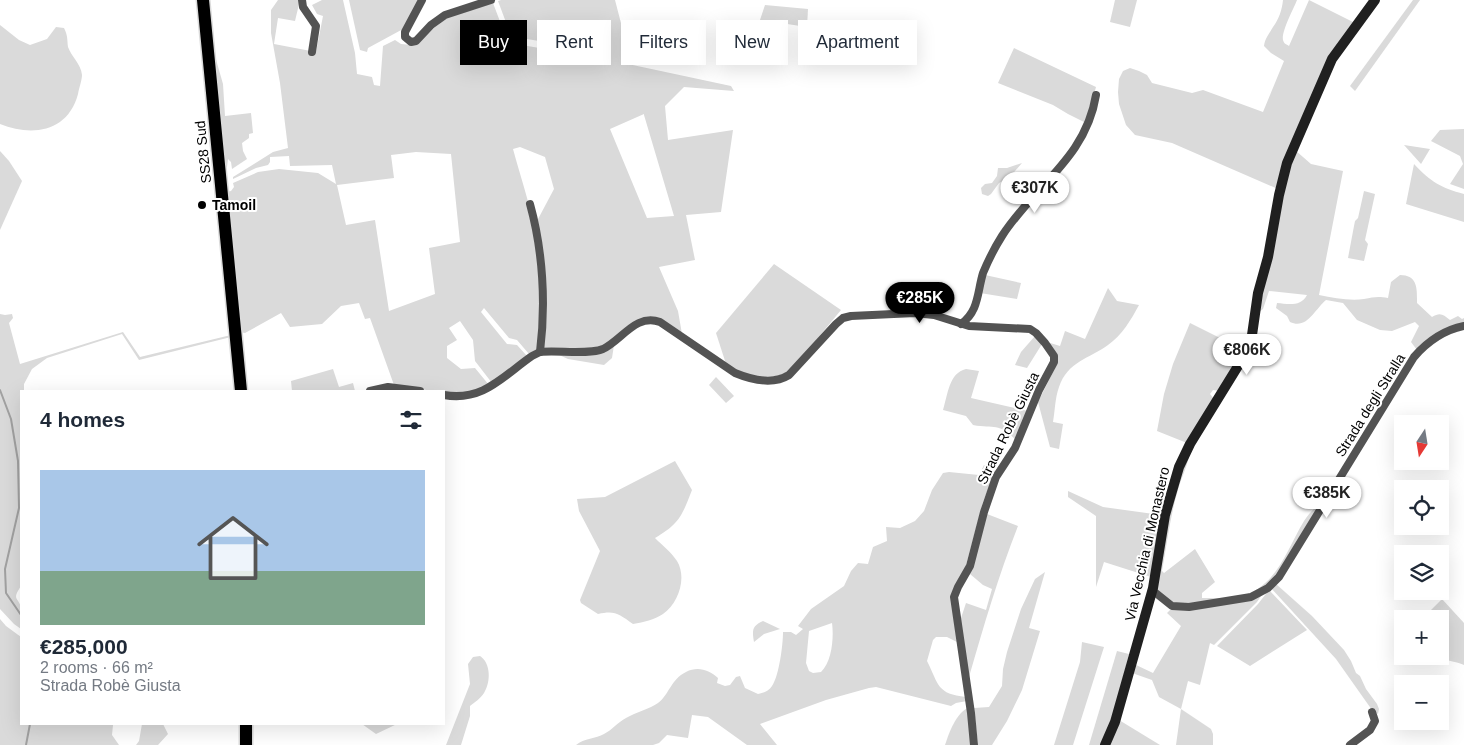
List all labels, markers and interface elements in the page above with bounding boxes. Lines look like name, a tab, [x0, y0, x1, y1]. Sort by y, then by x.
chip: Buy	[460, 20, 527, 65]
chip: Rent	[537, 20, 611, 65]
chip: Filters	[621, 20, 706, 65]
chip: New	[716, 20, 788, 65]
chip: Apartment	[798, 20, 917, 65]
street label: SS28 Sud	[192, 120, 214, 184]
pin: €307K	[1000, 172, 1070, 214]
text: €307K	[1011, 179, 1059, 196]
place label: Tamoil	[212, 197, 256, 213]
marker: Tamoil	[196, 199, 208, 211]
pin: €285K	[885, 282, 955, 324]
text: €285K	[896, 289, 944, 306]
pin: €806K	[1212, 334, 1282, 376]
text: €806K	[1223, 341, 1271, 358]
street label: Strada degli Stralla	[1332, 350, 1408, 459]
street label: Strada Robè Giusta	[974, 369, 1042, 487]
icon: filters	[397, 406, 425, 434]
text: 4 homes	[40, 408, 125, 431]
north arrow	[1394, 415, 1449, 470]
map controls	[1394, 415, 1449, 730]
street label: Via Vecchia di Monastero	[1121, 465, 1173, 623]
pin: €385K	[1292, 476, 1362, 519]
button: locate	[1394, 480, 1449, 535]
text: €385K	[1303, 484, 1351, 501]
icon: home	[188, 503, 278, 593]
button: layers	[1394, 545, 1449, 600]
button: +	[1394, 610, 1449, 665]
text: €285,000	[40, 635, 128, 658]
text: 2 rooms · 66 m²	[40, 659, 153, 676]
button: −	[1394, 675, 1449, 730]
text: Strada Robè Giusta	[40, 677, 181, 694]

